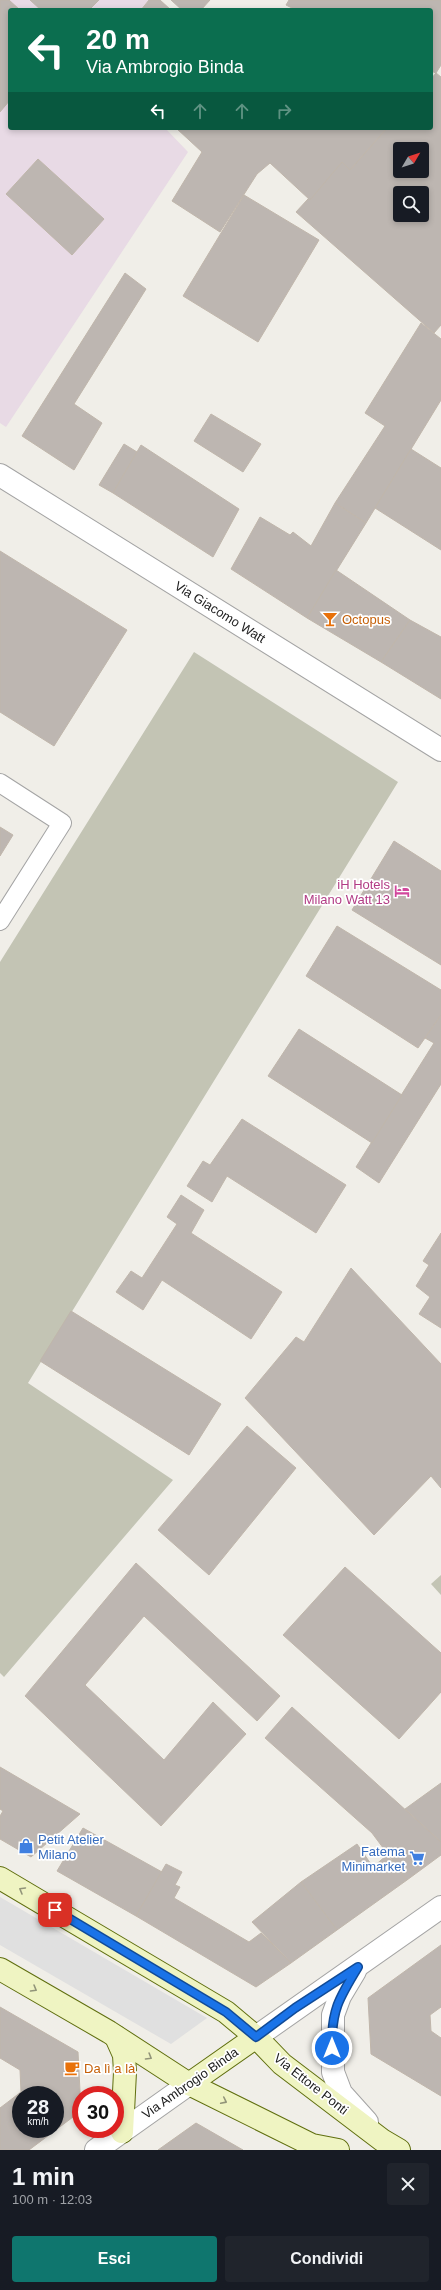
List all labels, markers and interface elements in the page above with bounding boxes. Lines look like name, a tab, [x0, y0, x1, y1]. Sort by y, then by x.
icon: left	[20, 24, 72, 76]
text: 20 m	[86, 24, 150, 55]
text: Via Ambrogio Binda	[86, 57, 244, 77]
icon: left	[147, 100, 169, 122]
icon: ahead	[189, 100, 211, 122]
icon: ahead	[231, 100, 253, 122]
icon: right	[273, 100, 295, 122]
north arrow	[393, 142, 429, 178]
map controls	[393, 142, 429, 222]
button: search	[393, 186, 429, 222]
street label: Via Giacomo Watt	[172, 578, 268, 646]
bar icon: Octopus	[321, 610, 339, 628]
place label: Octopus	[342, 612, 391, 627]
place label: iH Hotels Milano Watt 13	[304, 877, 390, 907]
hotel icon: iH Hotels Milano Watt 13	[393, 882, 411, 900]
place label: Petit Atelier Milano	[38, 1832, 104, 1862]
shop icon: Petit Atelier Milano	[17, 1837, 35, 1855]
place label: Fatema Minimarket	[341, 1844, 406, 1874]
supermarket icon: Fatema Minimarket	[408, 1849, 426, 1867]
one-way arrow	[19, 1888, 26, 1895]
pin	[38, 1893, 72, 1927]
icon: arrive	[44, 1899, 66, 1921]
one-way arrow	[30, 1984, 37, 1991]
position arrow	[311, 2027, 353, 2069]
street label: Via Ambrogio Binda	[139, 2044, 242, 2122]
street label: Via Ettore Ponti	[271, 2050, 351, 2118]
one-way arrow	[145, 2052, 152, 2060]
cafe icon: Da lì a là	[63, 2059, 81, 2077]
place label: Da lì a là	[84, 2061, 136, 2076]
speed limit sign: 30	[72, 2086, 124, 2138]
text: 28	[27, 2096, 49, 2118]
one-way arrow	[220, 2096, 228, 2104]
text: km/h	[27, 2116, 49, 2127]
text: 1 min	[12, 2163, 75, 2190]
button: close	[387, 2163, 429, 2205]
text: 100 m · 12:03	[12, 2192, 92, 2207]
button: Esci	[12, 2236, 217, 2282]
button: Condividi	[225, 2236, 429, 2282]

